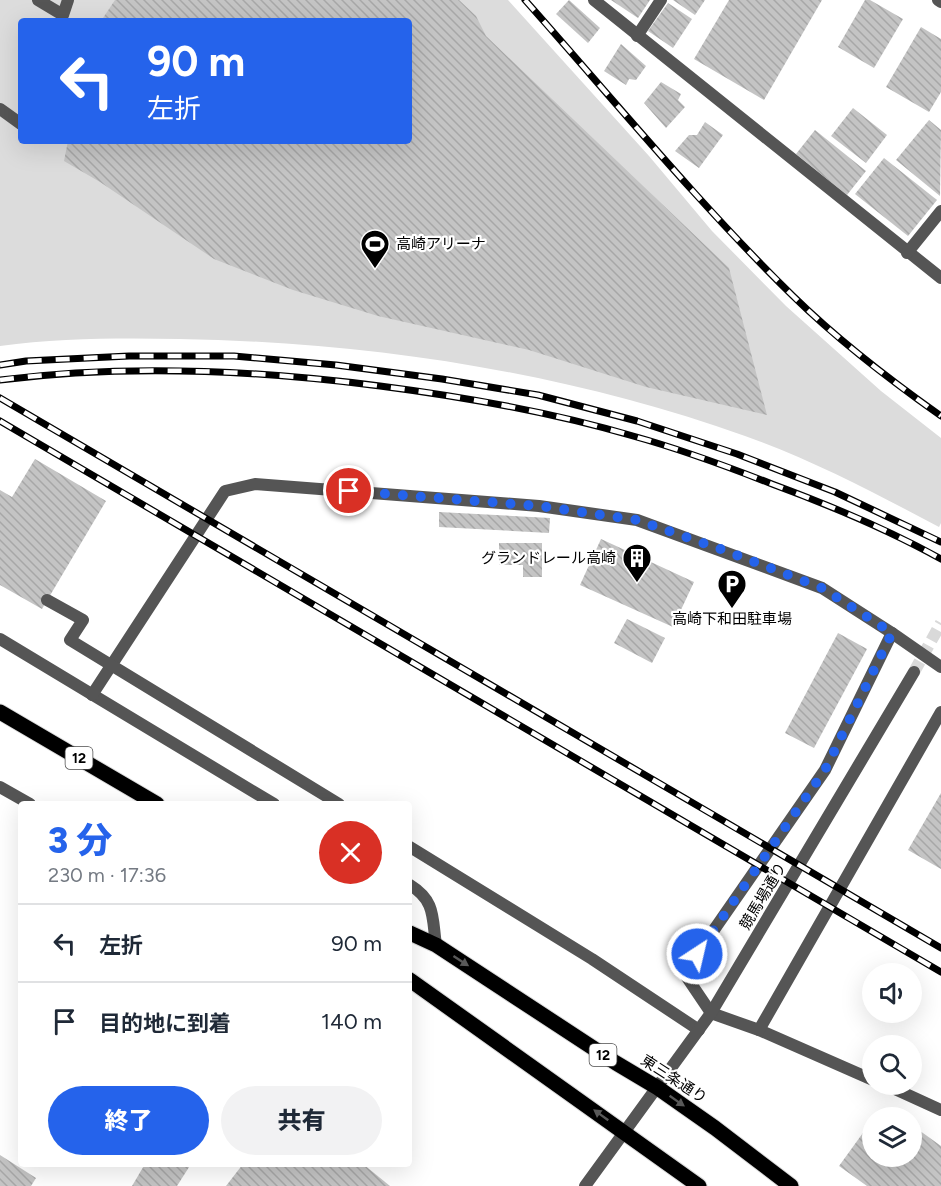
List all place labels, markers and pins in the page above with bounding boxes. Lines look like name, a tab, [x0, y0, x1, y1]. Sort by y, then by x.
sports icon: 高崎アリーナ	[359, 228, 391, 270]
place label: 高崎アリーナ	[396, 235, 486, 253]
pin	[323, 465, 374, 516]
building icon: グランドレール高崎	[621, 542, 653, 584]
place label: グランドレール高崎	[481, 549, 616, 567]
parking icon: 高崎下和田駐車場	[716, 568, 748, 610]
place label: 高崎下和田駐車場	[672, 610, 792, 628]

